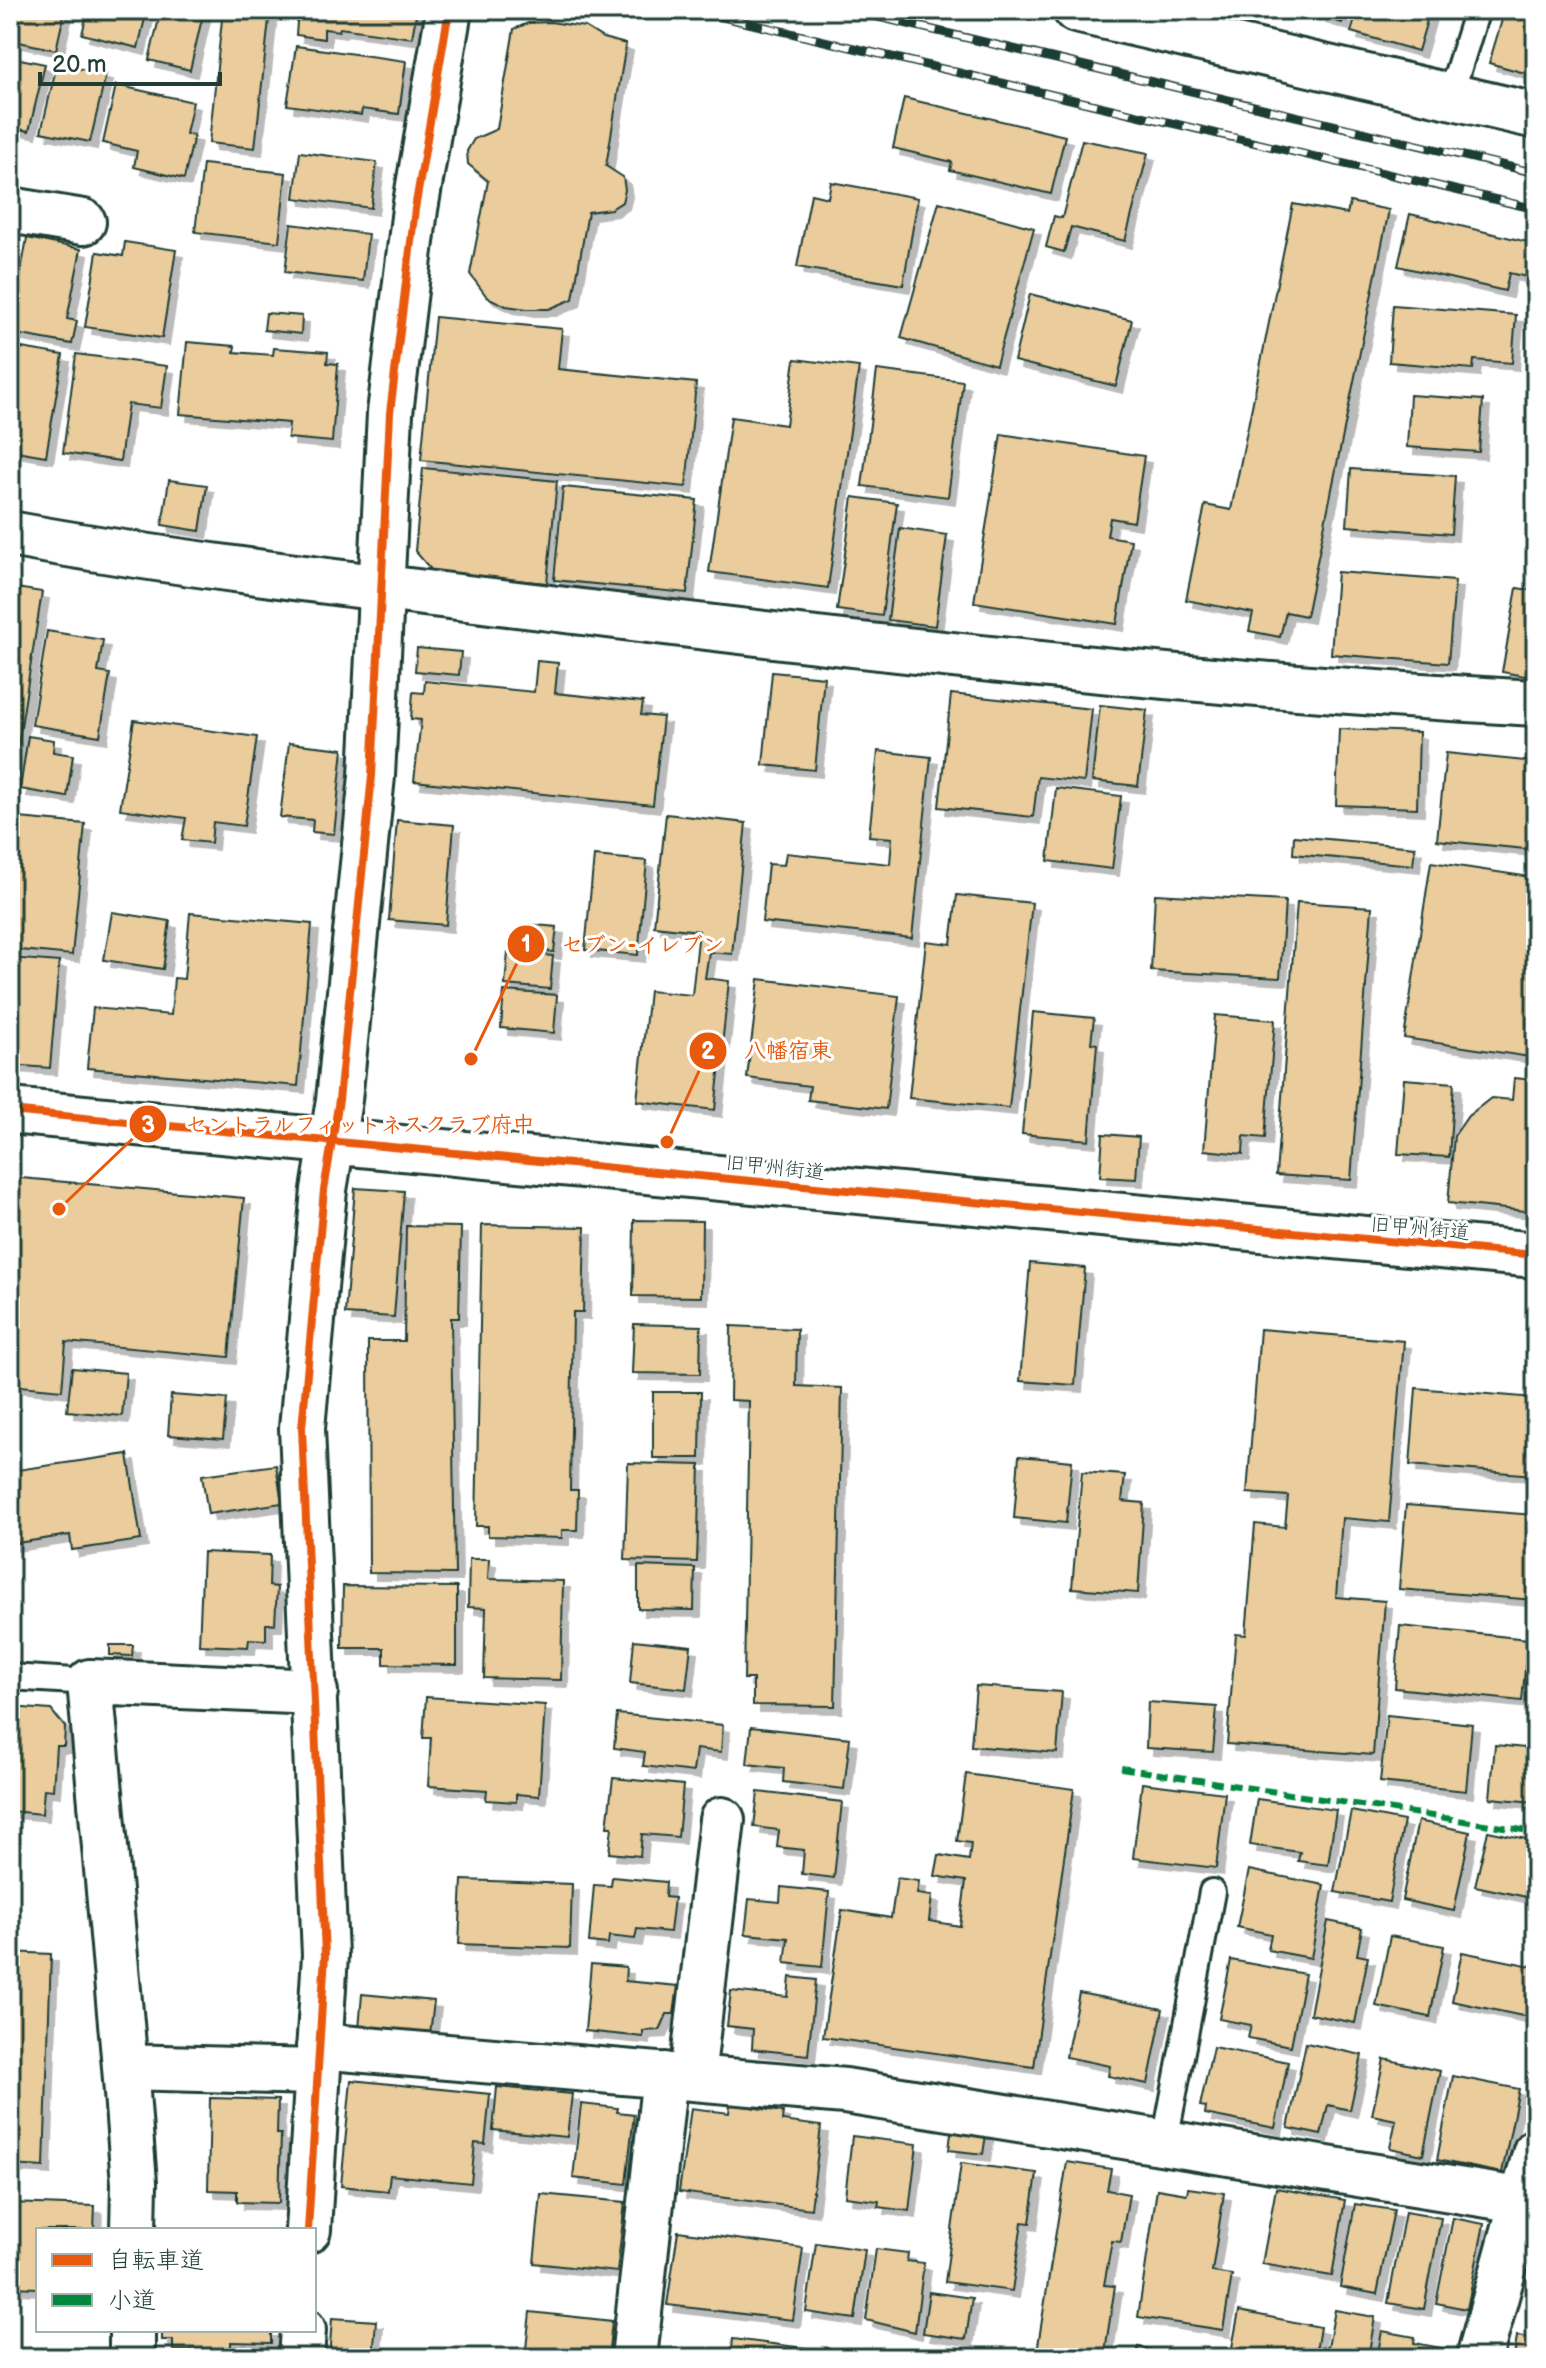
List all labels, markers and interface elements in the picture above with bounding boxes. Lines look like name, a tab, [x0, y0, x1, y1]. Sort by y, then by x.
scale bar	[40, 36, 220, 86]
text: 20 m	[52, 50, 107, 79]
callout: セブン-イレブン	[506, 921, 741, 967]
text: 1	[521, 930, 531, 959]
text: セブン-イレブン	[562, 932, 725, 959]
callout: 八幡宿東	[688, 1028, 848, 1074]
text: 2	[701, 1037, 716, 1066]
text: 八幡宿東	[744, 1038, 832, 1065]
callout: セントラルフィットネスクラブ府中	[128, 1101, 552, 1147]
text: 3	[141, 1111, 155, 1140]
text: セントラルフィットネスクラブ府中	[186, 1112, 534, 1139]
street label: 旧甲州街道	[724, 1151, 826, 1185]
street label: 旧甲州街道	[1369, 1213, 1471, 1245]
legend	[36, 2228, 316, 2332]
text: 自転車道	[108, 2246, 204, 2275]
text: 小道	[108, 2286, 156, 2315]

